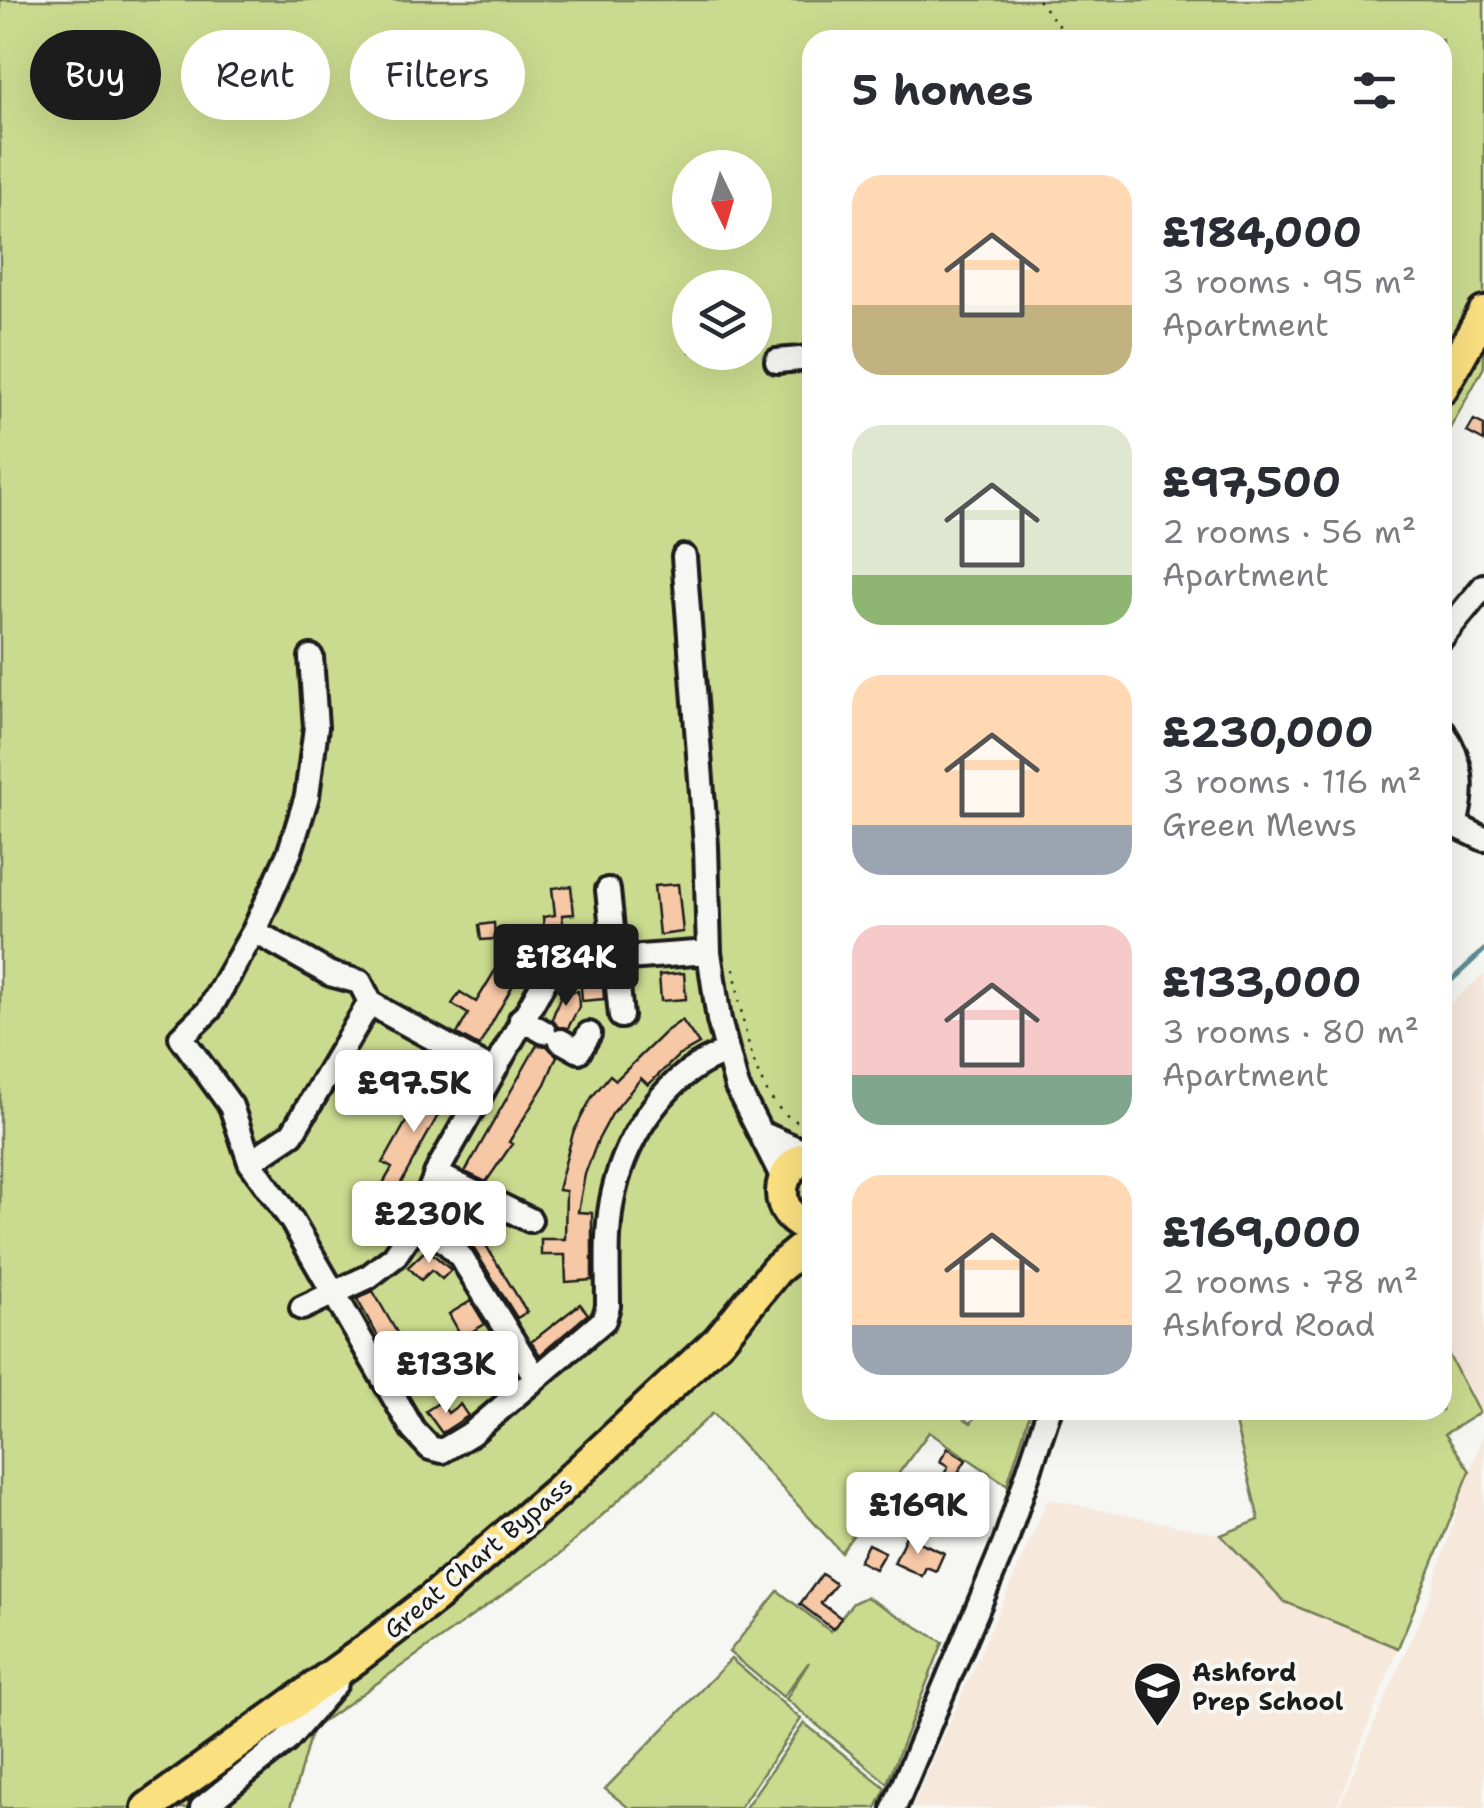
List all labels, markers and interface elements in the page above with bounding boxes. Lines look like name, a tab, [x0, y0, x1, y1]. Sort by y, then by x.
chip: Buy	[30, 30, 161, 120]
chip: Rent	[181, 30, 330, 120]
chip: Filters	[350, 30, 525, 120]
text: 5 homes	[852, 62, 1033, 118]
icon: filters	[1347, 63, 1402, 118]
north arrow	[672, 150, 772, 250]
map controls	[672, 150, 772, 370]
text: £184,000	[1162, 204, 1362, 260]
icon: home	[932, 215, 1052, 335]
text: 3 rooms · 95 m²	[1162, 260, 1416, 303]
button: layers	[672, 270, 772, 370]
text: Apartment	[1162, 303, 1329, 346]
text: £97,500	[1162, 454, 1341, 510]
icon: home	[932, 465, 1052, 585]
text: 2 rooms · 56 m²	[1162, 510, 1416, 553]
text: Apartment	[1162, 553, 1329, 596]
text: £230,000	[1162, 704, 1374, 760]
icon: home	[932, 715, 1052, 835]
text: 3 rooms · 116 m²	[1162, 760, 1422, 803]
text: Green Mews	[1162, 803, 1357, 846]
pin: £184K	[496, 924, 636, 1009]
text: £184K	[516, 935, 616, 978]
text: £133,000	[1162, 954, 1361, 1010]
icon: home	[932, 965, 1052, 1085]
text: 3 rooms · 80 m²	[1162, 1010, 1419, 1053]
pin: £97.5K	[333, 1050, 495, 1135]
text: Apartment	[1162, 1053, 1329, 1096]
text: £97.5K	[357, 1061, 471, 1104]
pin: £230K	[359, 1181, 499, 1266]
text: £230K	[374, 1192, 484, 1235]
text: £169,000	[1162, 1204, 1361, 1260]
icon: home	[932, 1215, 1052, 1335]
text: 2 rooms · 78 m²	[1162, 1260, 1418, 1303]
text: Ashford Road	[1162, 1303, 1375, 1346]
pin: £133K	[376, 1331, 516, 1416]
text: £133K	[396, 1342, 496, 1385]
street label: Great Chart Bypass	[376, 1468, 580, 1646]
pin: £169K	[848, 1472, 988, 1557]
text: £169K	[868, 1483, 968, 1526]
place label: Ashford Prep School	[1192, 1655, 1344, 1718]
school or university icon: Ashford Prep School	[1131, 1660, 1183, 1728]

